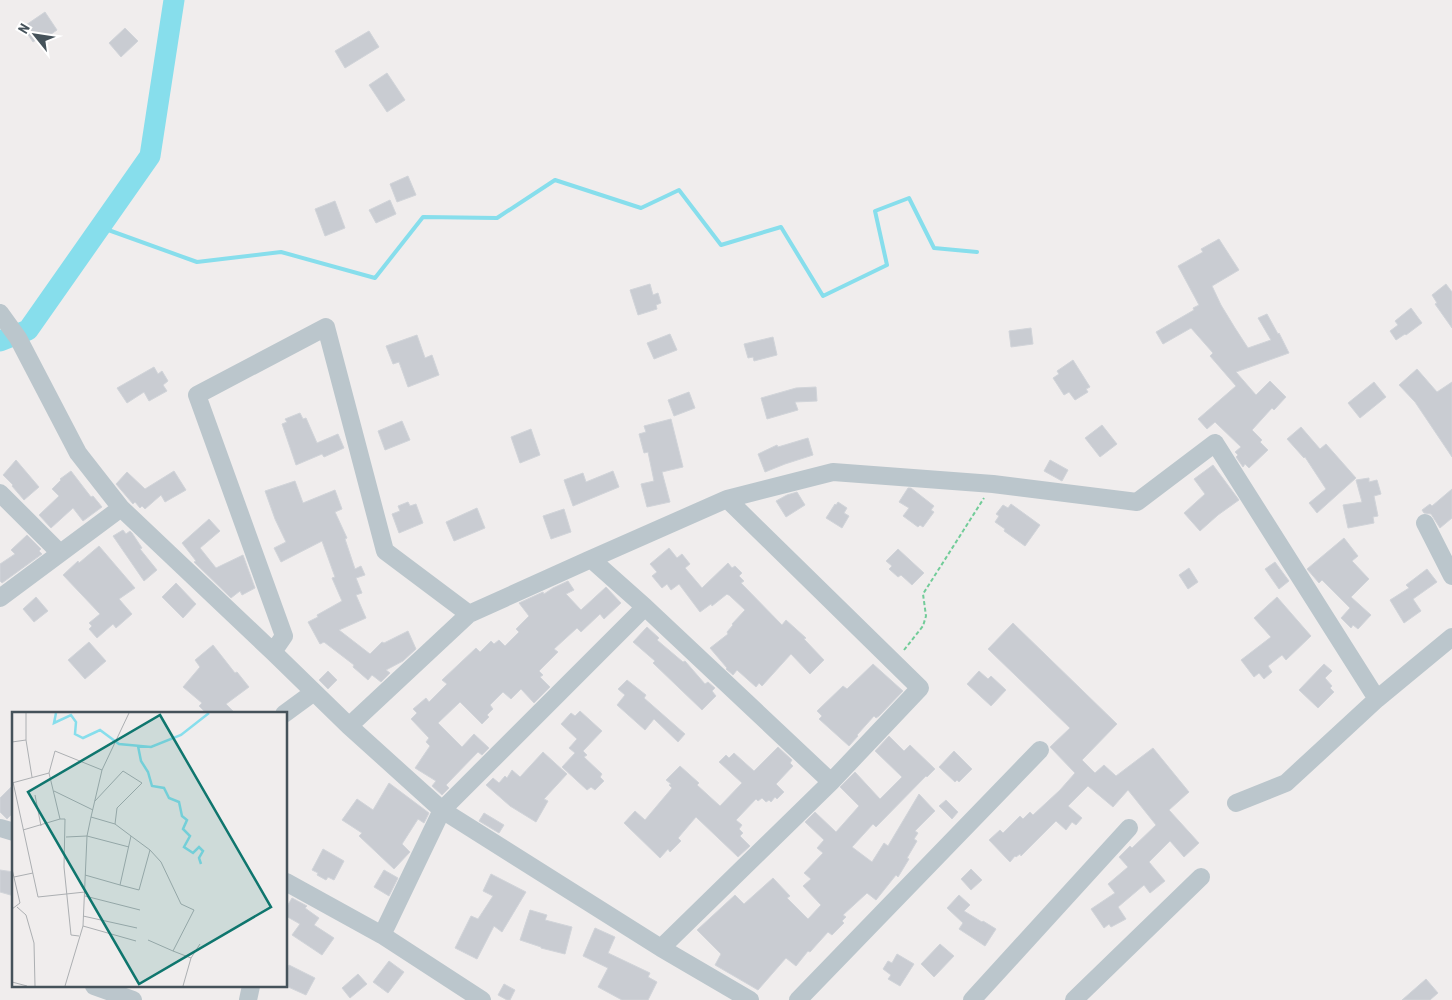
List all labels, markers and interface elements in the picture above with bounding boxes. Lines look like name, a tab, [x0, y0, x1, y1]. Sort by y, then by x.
north arrow	[10, 10, 60, 60]
text: N	[15, 21, 33, 36]
inset map	[12, 712, 288, 988]

